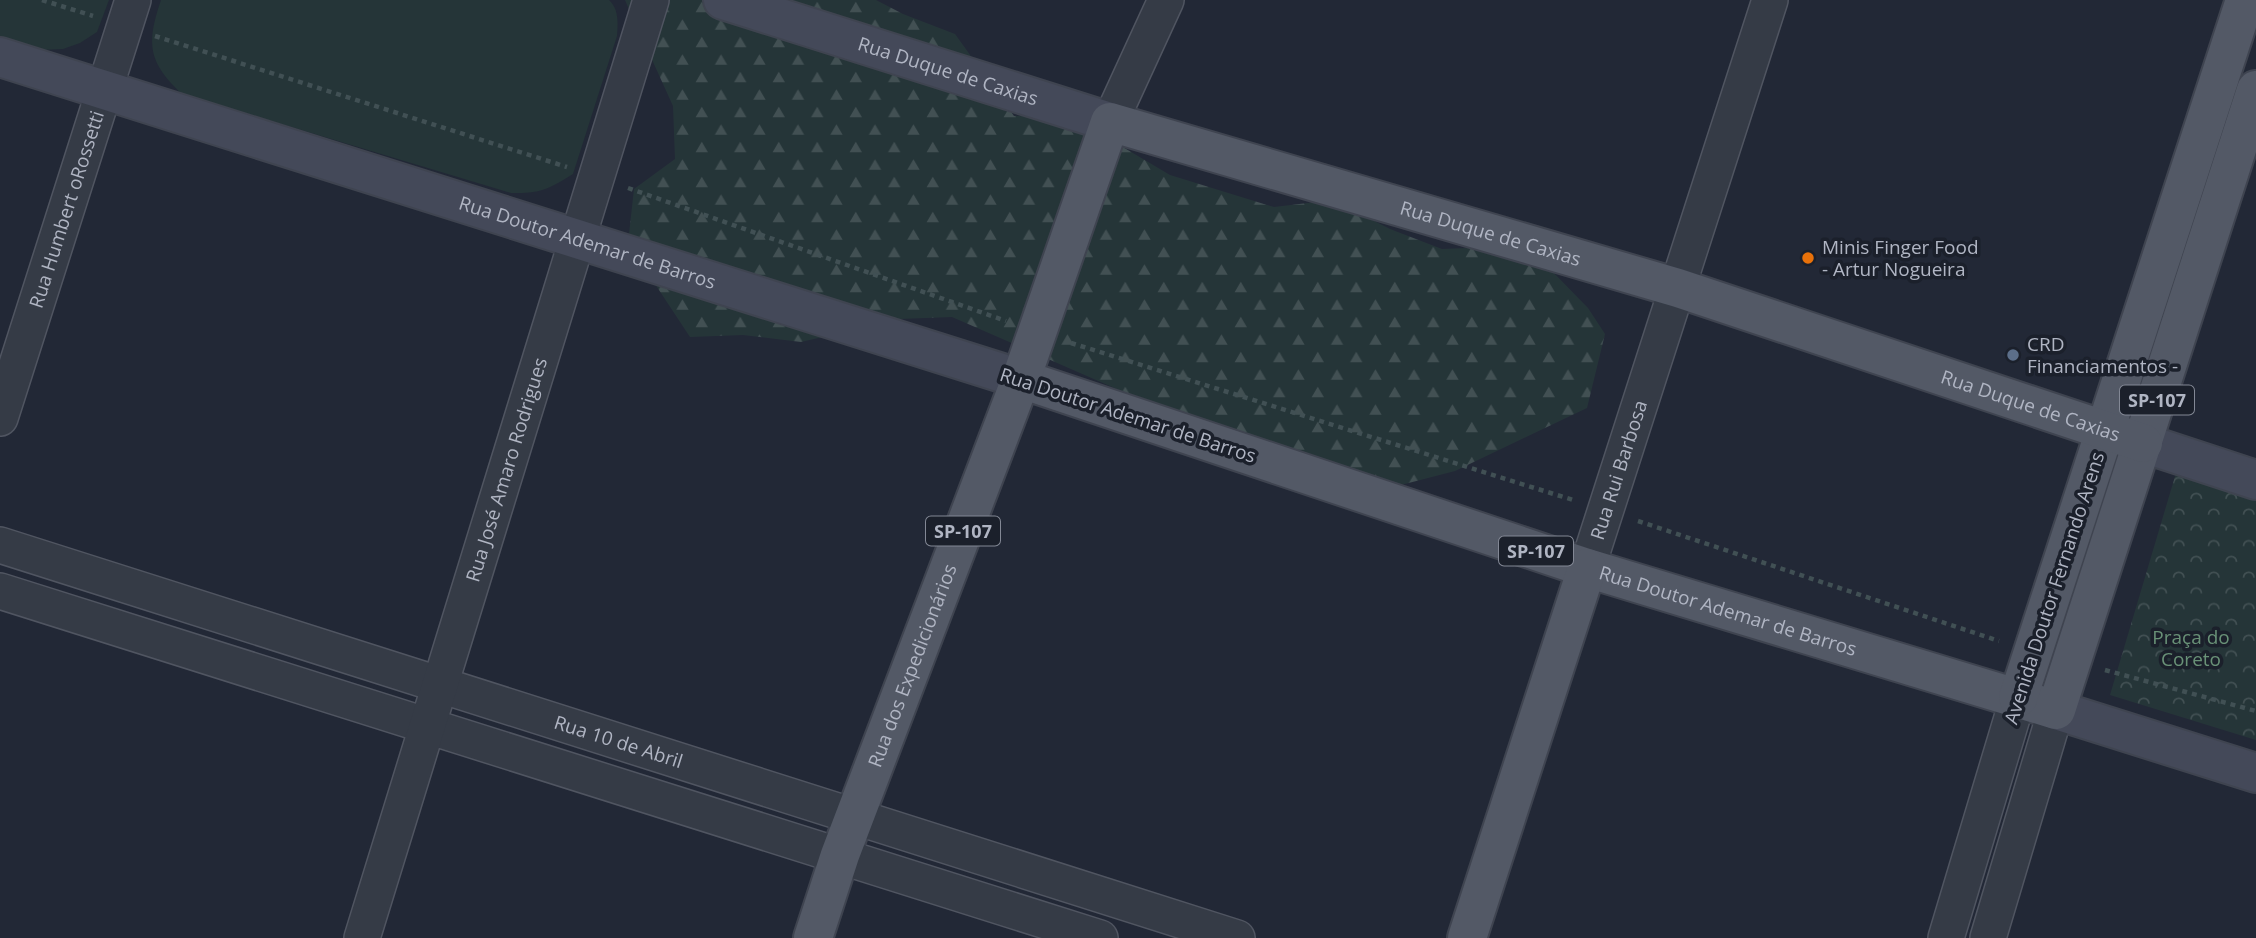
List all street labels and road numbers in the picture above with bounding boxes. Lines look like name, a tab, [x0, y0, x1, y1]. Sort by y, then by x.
street label: Rua Duque de Caxias	[855, 30, 1041, 112]
street label: Rua Humbert oRossetti	[23, 107, 110, 311]
street label: Rua Doutor Ademar de Barros	[456, 190, 719, 295]
street label: Rua Duque de Caxias	[1397, 194, 1584, 272]
street label: Rua José Amaro Rodrigues	[459, 354, 553, 585]
street label: Rua Doutor Ademar de Barros	[997, 361, 1259, 469]
street label: Rua Duque de Caxias	[1938, 364, 2124, 448]
road number: SP-107	[2120, 386, 2194, 414]
street label: Rua Rui Barbosa	[1584, 397, 1653, 543]
street label: Avenida Doutor Fernando Arens	[1998, 449, 2110, 727]
road number: SP-107	[926, 516, 1000, 546]
road number: SP-107	[1499, 536, 1573, 566]
street label: Rua Doutor Ademar de Barros	[1596, 559, 1860, 662]
street label: Rua dos Expedicionários	[862, 560, 963, 771]
street label: Rua 10 de Abril	[551, 709, 686, 774]

